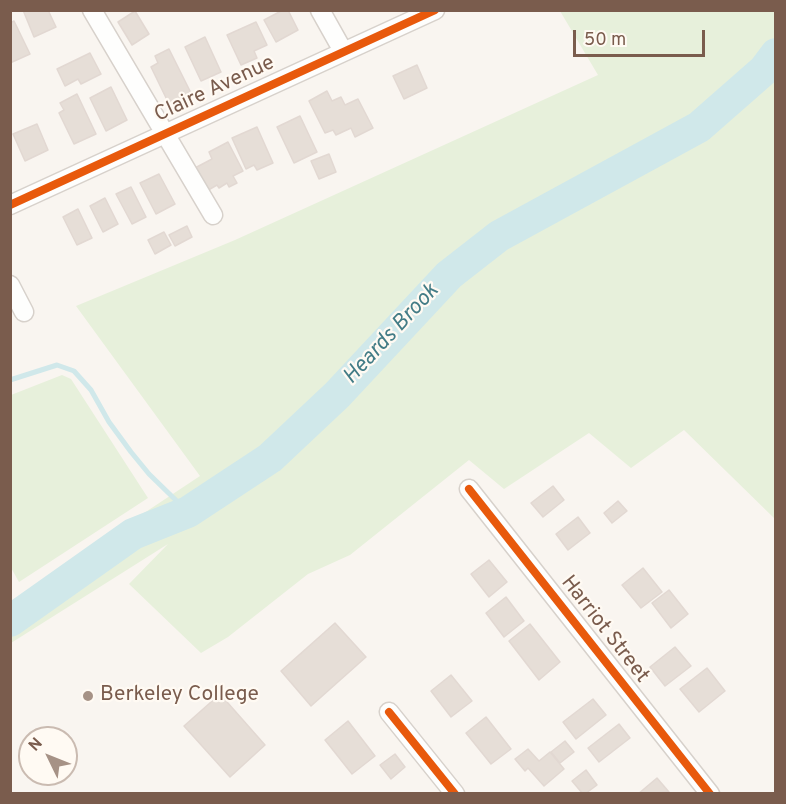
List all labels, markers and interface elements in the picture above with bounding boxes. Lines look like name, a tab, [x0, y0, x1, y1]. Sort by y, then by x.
scale bar	[576, 18, 708, 56]
text: 50 m	[584, 29, 626, 52]
street label: Claire Avenue	[151, 51, 279, 129]
water label: Heards Brook	[339, 279, 445, 391]
street label: Harriot Street	[554, 571, 654, 689]
place label: Berkeley College	[100, 683, 259, 709]
marker: Berkeley College	[81, 689, 95, 703]
north arrow	[18, 726, 78, 786]
text: N	[25, 734, 48, 756]

